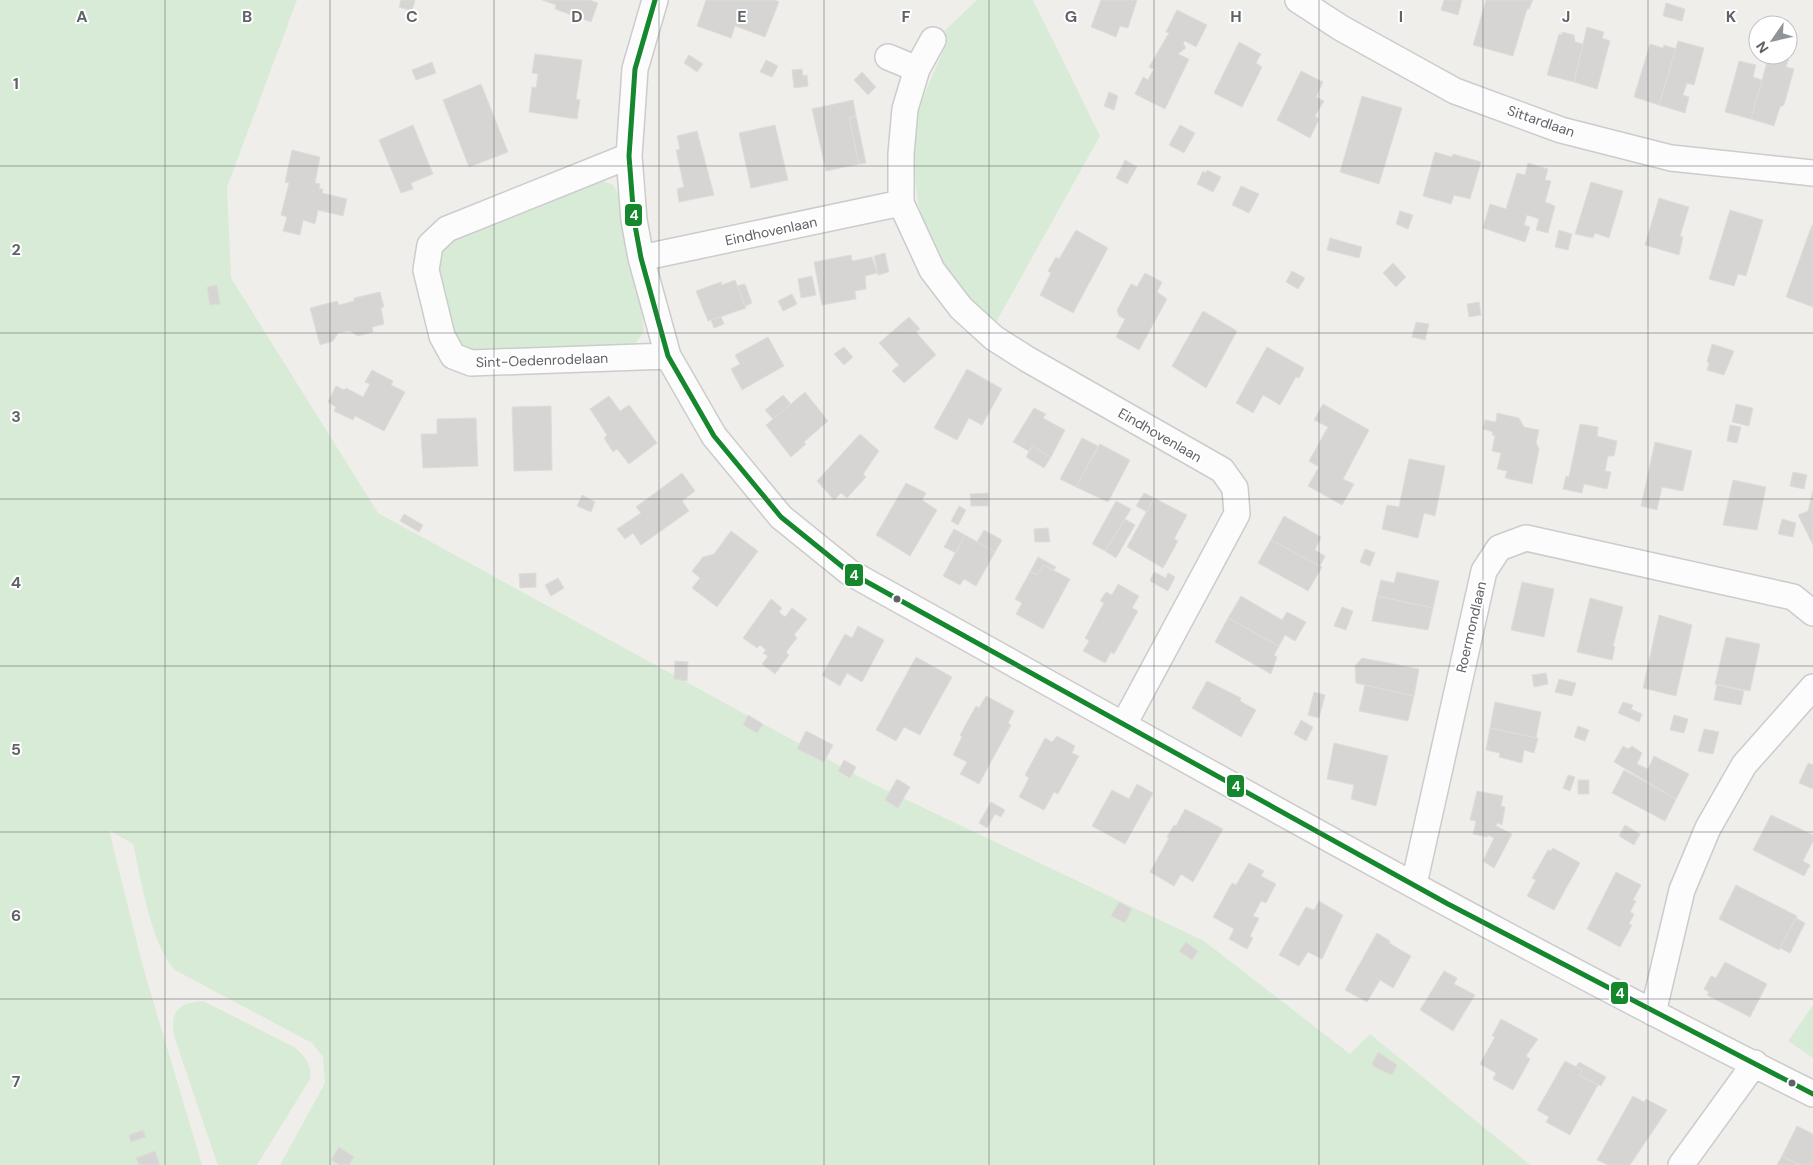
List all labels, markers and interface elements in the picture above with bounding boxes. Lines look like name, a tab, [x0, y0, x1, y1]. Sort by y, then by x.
text: A	[76, 6, 88, 27]
text: B	[242, 6, 252, 27]
text: C	[406, 6, 418, 27]
text: D	[571, 6, 583, 27]
text: E	[737, 6, 747, 27]
text: F	[902, 6, 911, 27]
text: G	[1065, 6, 1077, 27]
text: H	[1230, 6, 1242, 27]
text: I	[1399, 6, 1403, 27]
text: J	[1562, 6, 1570, 27]
text: K	[1726, 6, 1737, 27]
north arrow	[1748, 15, 1798, 65]
text: N	[1752, 38, 1773, 57]
text: 1	[13, 73, 19, 94]
street label: Sittardlaan	[1505, 101, 1577, 141]
line badge: 4	[624, 203, 643, 227]
text: 4	[629, 206, 639, 224]
street label: Eindhovenlaan	[723, 212, 819, 250]
text: 2	[11, 239, 21, 260]
street label: Sint-Oedenrodelaan	[475, 349, 609, 371]
street label: Eindhovenlaan	[1115, 404, 1205, 466]
text: 3	[11, 406, 21, 427]
line badge: 4	[844, 563, 864, 587]
text: 4	[849, 566, 859, 584]
text: 4	[11, 572, 21, 593]
street label: Roermondlaan	[1452, 580, 1490, 674]
unlabelled marker	[892, 594, 902, 604]
text: 5	[11, 739, 21, 760]
line badge: 4	[1226, 774, 1245, 798]
text: 4	[1231, 777, 1241, 795]
text: 6	[11, 905, 21, 926]
line badge: 4	[1610, 981, 1629, 1005]
text: 4	[1615, 984, 1625, 1002]
text: 7	[12, 1071, 21, 1092]
unlabelled marker	[1787, 1078, 1797, 1088]

